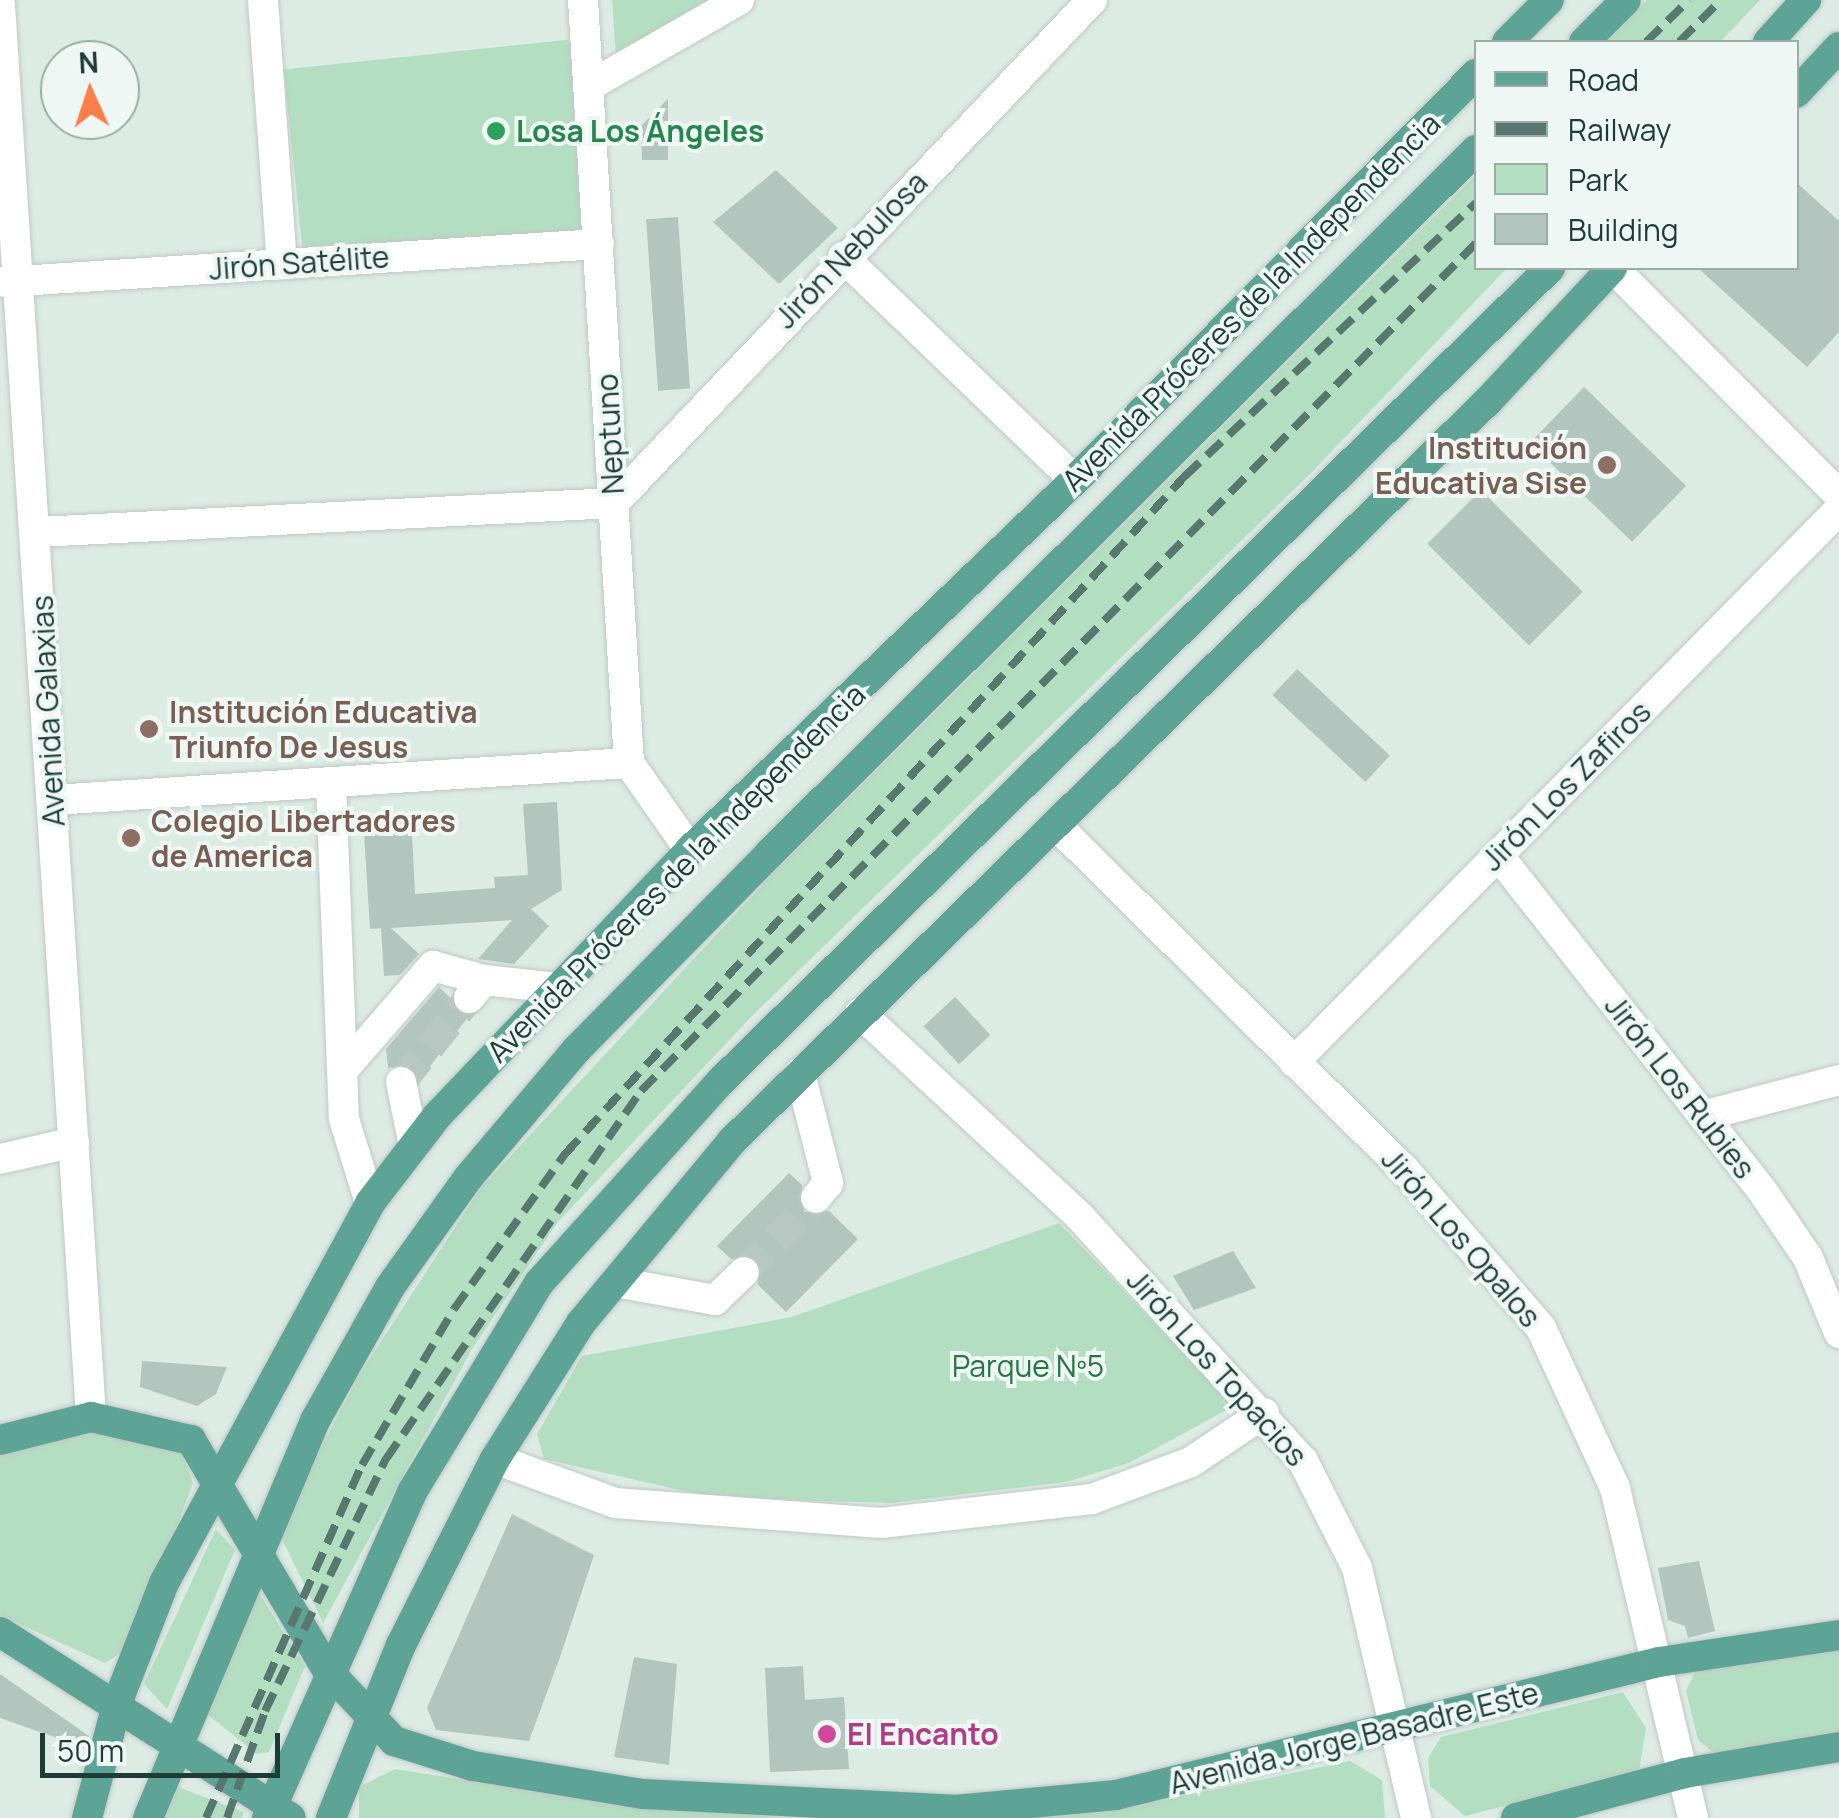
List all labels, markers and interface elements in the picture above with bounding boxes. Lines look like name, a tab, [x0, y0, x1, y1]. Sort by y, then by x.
north arrow	[40, 40, 140, 140]
legend	[1474, 40, 1799, 270]
text: N	[77, 43, 100, 82]
text: Road	[1568, 59, 1639, 100]
street label: Avenida Próceres de la Independencia	[1054, 105, 1448, 499]
text: Railway	[1568, 109, 1671, 150]
place label: Losa Los Ángeles	[516, 113, 764, 149]
marker: Losa Los Ángeles	[485, 120, 507, 142]
text: Park	[1568, 159, 1628, 200]
street label: Jirón Nebulosa	[767, 164, 935, 336]
text: Building	[1568, 209, 1679, 250]
street label: Jirón Satélite	[208, 239, 390, 287]
street label: Neptuno	[589, 373, 631, 495]
place label: Institución Educativa Sise	[1375, 430, 1587, 500]
marker: Institución Educativa Sise	[1596, 454, 1618, 476]
street label: Avenida Galaxias	[24, 594, 72, 828]
street label: Avenida Próceres de la Independencia	[479, 676, 873, 1070]
place label: Institución Educativa Triunfo De Jesus	[169, 694, 478, 764]
street label: Jirón Los Zafiros	[1474, 694, 1658, 878]
marker: Institución Educativa Triunfo De Jesus	[138, 718, 160, 740]
place label: Colegio Libertadores de America	[151, 803, 456, 874]
marker: Colegio Libertadores de America	[120, 827, 142, 849]
street label: Jirón Los Rubies	[1597, 988, 1763, 1186]
street label: Jirón Los Opalos	[1374, 1142, 1548, 1334]
street label: Jirón Los Topacios	[1119, 1262, 1315, 1474]
park label: Parque Nº5	[952, 1348, 1104, 1384]
street label: Avenida Jorge Basadre Este	[1166, 1675, 1542, 1801]
scale bar	[45, 1713, 285, 1775]
place label: El Encanto	[847, 1716, 999, 1752]
marker: El Encanto	[816, 1723, 838, 1745]
text: 50 m	[57, 1730, 124, 1771]

